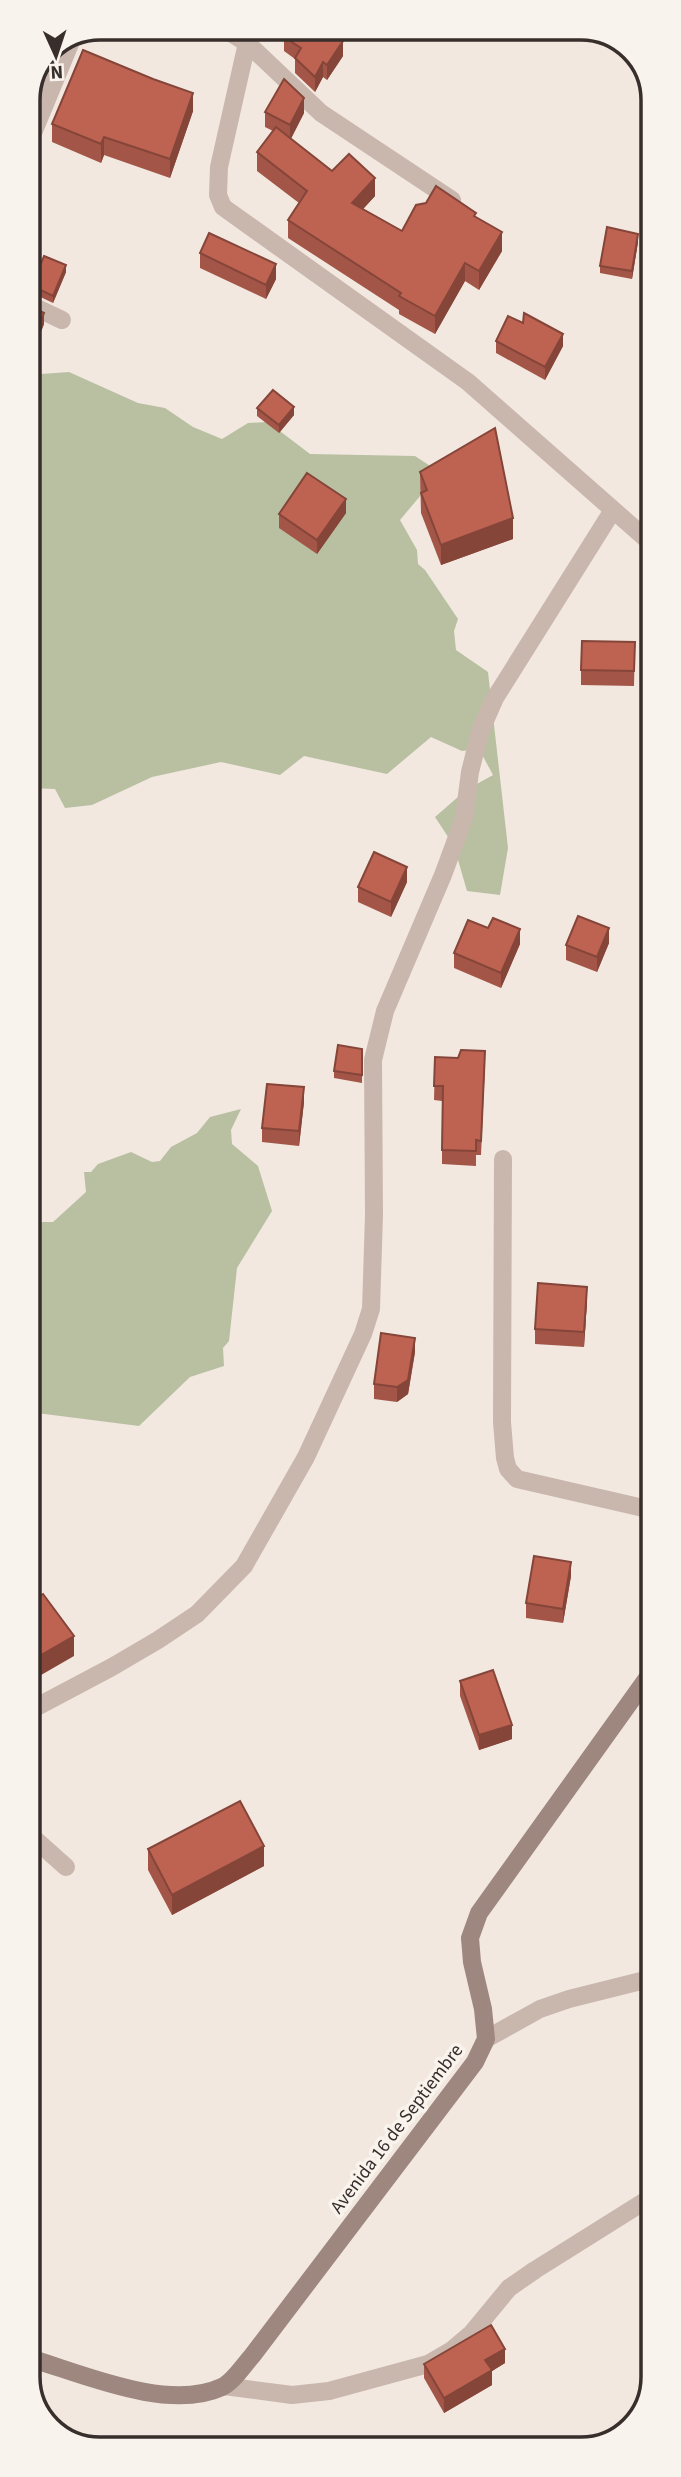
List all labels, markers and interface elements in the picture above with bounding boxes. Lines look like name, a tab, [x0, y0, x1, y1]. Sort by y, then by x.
north arrow	[21, 21, 91, 91]
text: N	[50, 58, 64, 85]
street label: Avenida 16 de Septiembre	[324, 2039, 470, 2219]

